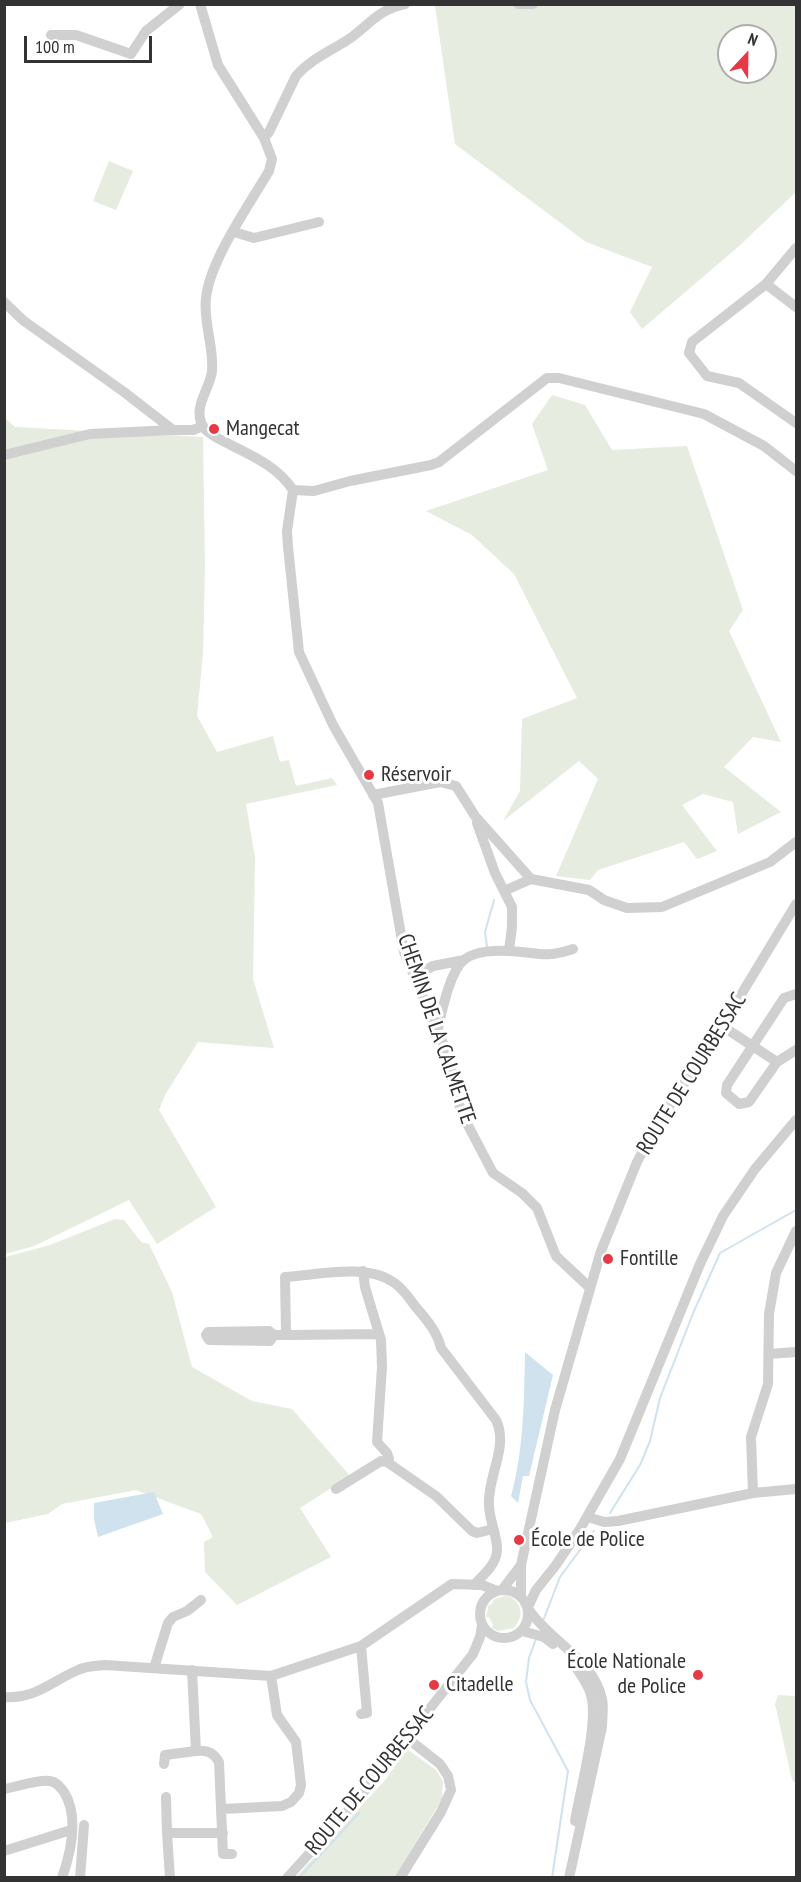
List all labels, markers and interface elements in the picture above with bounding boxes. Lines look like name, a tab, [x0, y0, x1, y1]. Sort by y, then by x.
scale bar	[27, 24, 154, 62]
north arrow	[717, 24, 777, 84]
text: N	[745, 28, 761, 50]
text: 100 m	[35, 35, 75, 58]
place label: Mangecat	[226, 416, 300, 442]
marker: Mangecat	[207, 422, 221, 436]
place label: Réservoir	[381, 762, 451, 788]
marker: Réservoir	[362, 768, 376, 782]
street label: CHEMIN DE LA CALMETTE	[391, 931, 481, 1127]
street label: ROUTE DE COURBESSAC	[632, 988, 752, 1160]
place label: Fontille	[620, 1246, 678, 1272]
marker: Fontille	[601, 1252, 615, 1266]
place label: École de Police	[531, 1527, 645, 1553]
marker: École de Police	[512, 1533, 526, 1547]
place label: École Nationale de Police	[567, 1649, 686, 1700]
marker: École Nationale de Police	[691, 1668, 705, 1682]
place label: Citadelle	[446, 1672, 514, 1698]
marker: Citadelle	[427, 1678, 441, 1692]
street label: ROUTE DE COURBESSAC	[300, 1701, 440, 1861]

